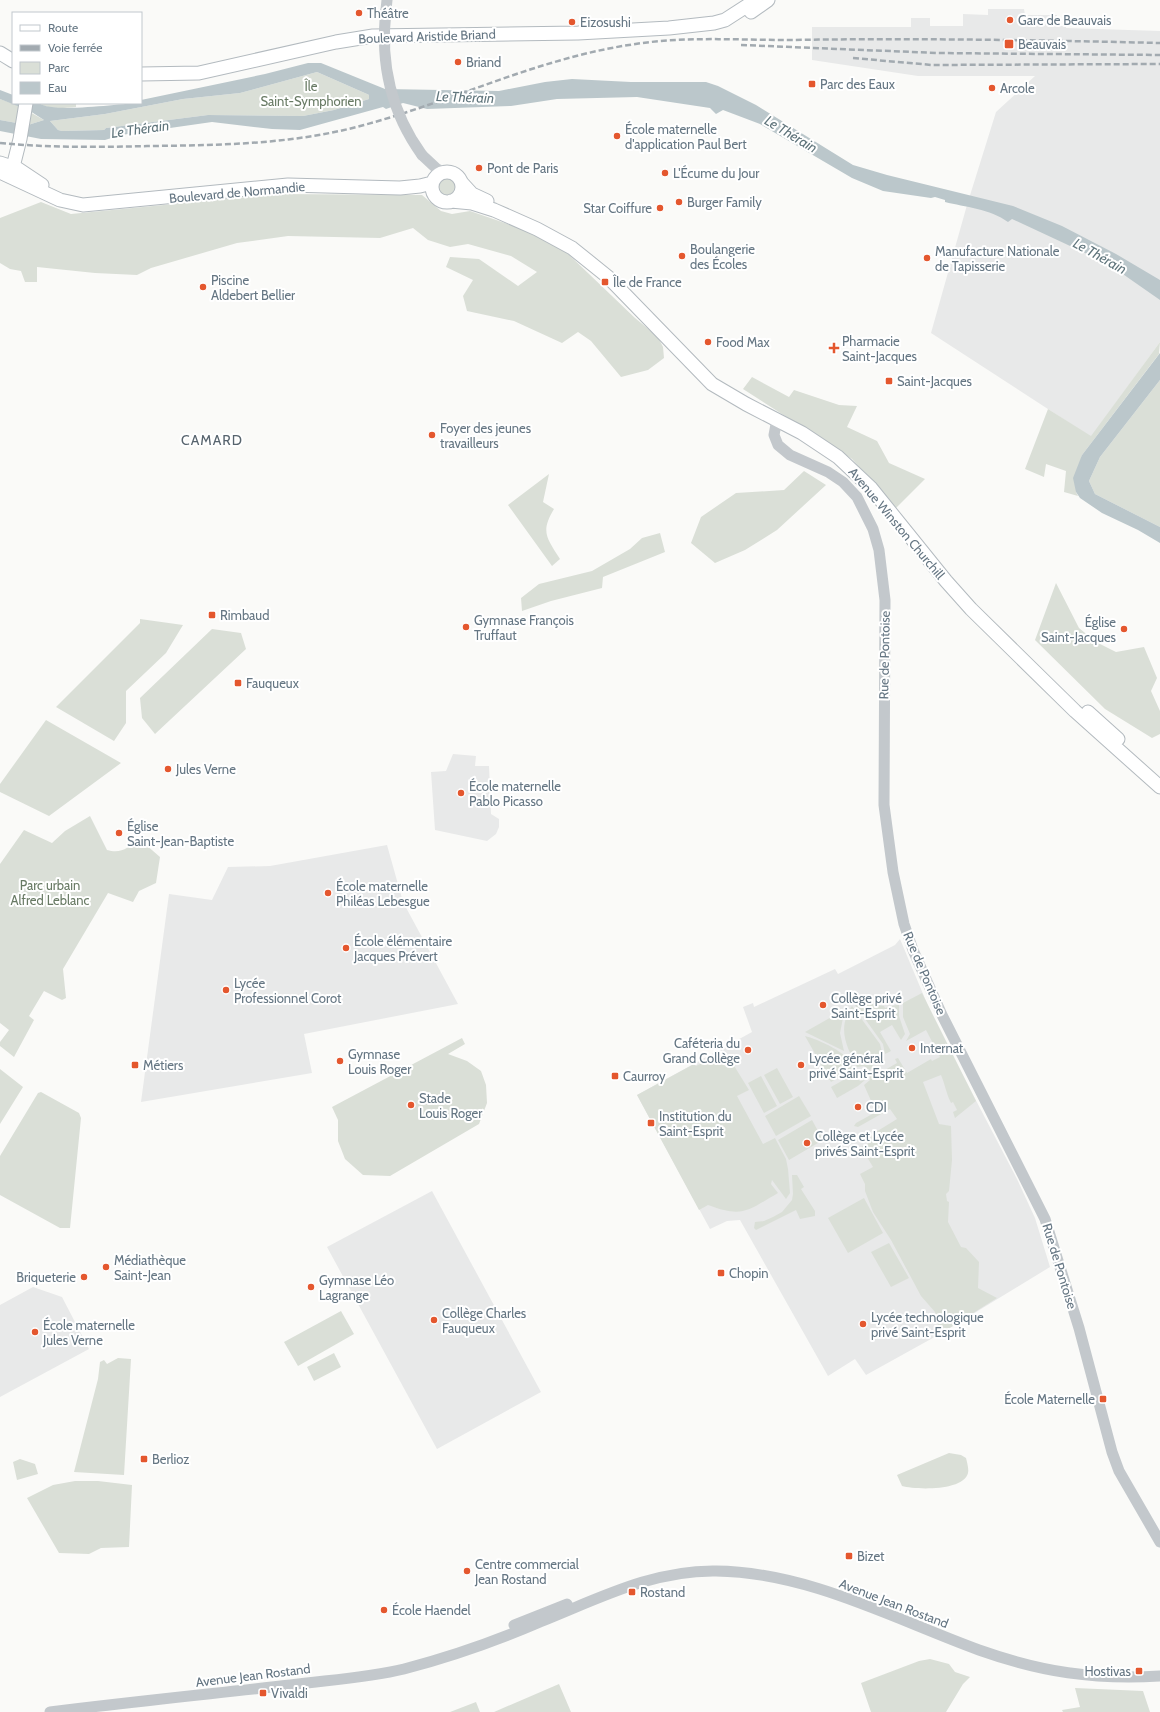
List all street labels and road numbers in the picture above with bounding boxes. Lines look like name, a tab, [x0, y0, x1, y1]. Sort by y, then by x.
street label: Boulevard Aristide Briand	[358, 26, 496, 46]
street label: Boulevard de Normandie	[168, 178, 306, 206]
street label: Avenue Winston Churchill	[846, 464, 948, 582]
street label: Rue de Pontoise	[875, 610, 893, 700]
street label: Rue de Pontoise	[900, 929, 950, 1017]
street label: Rue de Pontoise	[1039, 1221, 1081, 1311]
street label: Avenue Jean Rostand	[837, 1575, 951, 1631]
street label: Avenue Jean Rostand	[195, 1660, 311, 1690]

